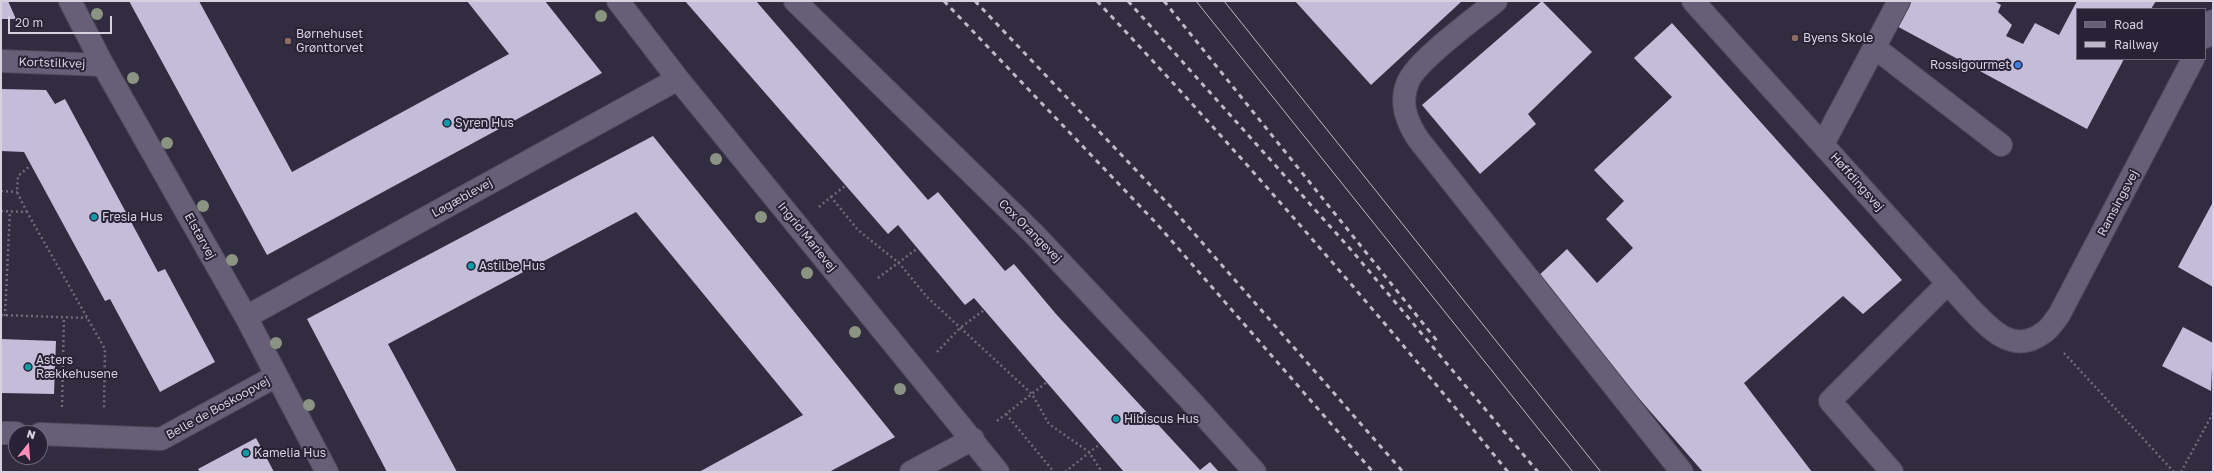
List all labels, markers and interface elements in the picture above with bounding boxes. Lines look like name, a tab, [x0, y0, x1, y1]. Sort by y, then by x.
scale bar	[10, 8, 114, 34]
legend	[2076, 8, 2206, 60]
text: 20 m	[15, 15, 43, 30]
text: Road	[2114, 17, 2143, 32]
place label: Børnehuset Grønttorvet	[296, 27, 363, 55]
place label: Byens Skole	[1803, 31, 1873, 45]
marker: Byens Skole	[1790, 33, 1800, 43]
marker: Børnehuset Grønttorvet	[283, 36, 293, 46]
text: Railway	[2114, 37, 2159, 52]
street label: Kortstilkvej	[18, 55, 86, 71]
place label: Rossigourmet	[1930, 58, 2010, 72]
marker: Rossigourmet	[2013, 60, 2023, 70]
place label: Syren Hus	[455, 116, 514, 130]
marker: Syren Hus	[442, 118, 452, 128]
street label: Høffdingsvej	[1827, 150, 1887, 214]
street label: Ramsingsvej	[2095, 167, 2141, 239]
street label: Løgæblevej	[429, 175, 495, 221]
street label: Cox Orangevej	[996, 197, 1064, 265]
street label: Ingrid Marievej	[775, 199, 839, 275]
place label: Fresia Hus	[102, 210, 163, 224]
street label: Elstarvej	[181, 210, 219, 262]
marker: Fresia Hus	[89, 212, 99, 222]
place label: Astilbe Hus	[479, 259, 545, 273]
marker: Astilbe Hus	[466, 261, 476, 271]
place label: Asters Rækkehusene	[36, 353, 118, 381]
marker: Asters Rækkehusene	[23, 362, 33, 372]
street label: Belle de Boskoopvej	[164, 374, 272, 442]
place label: Hibiscus Hus	[1124, 412, 1199, 426]
marker: Hibiscus Hus	[1111, 414, 1121, 424]
north arrow	[8, 425, 48, 465]
text: N	[25, 427, 37, 441]
place label: Kamelia Hus	[254, 446, 326, 460]
marker: Kamelia Hus	[241, 448, 251, 458]

